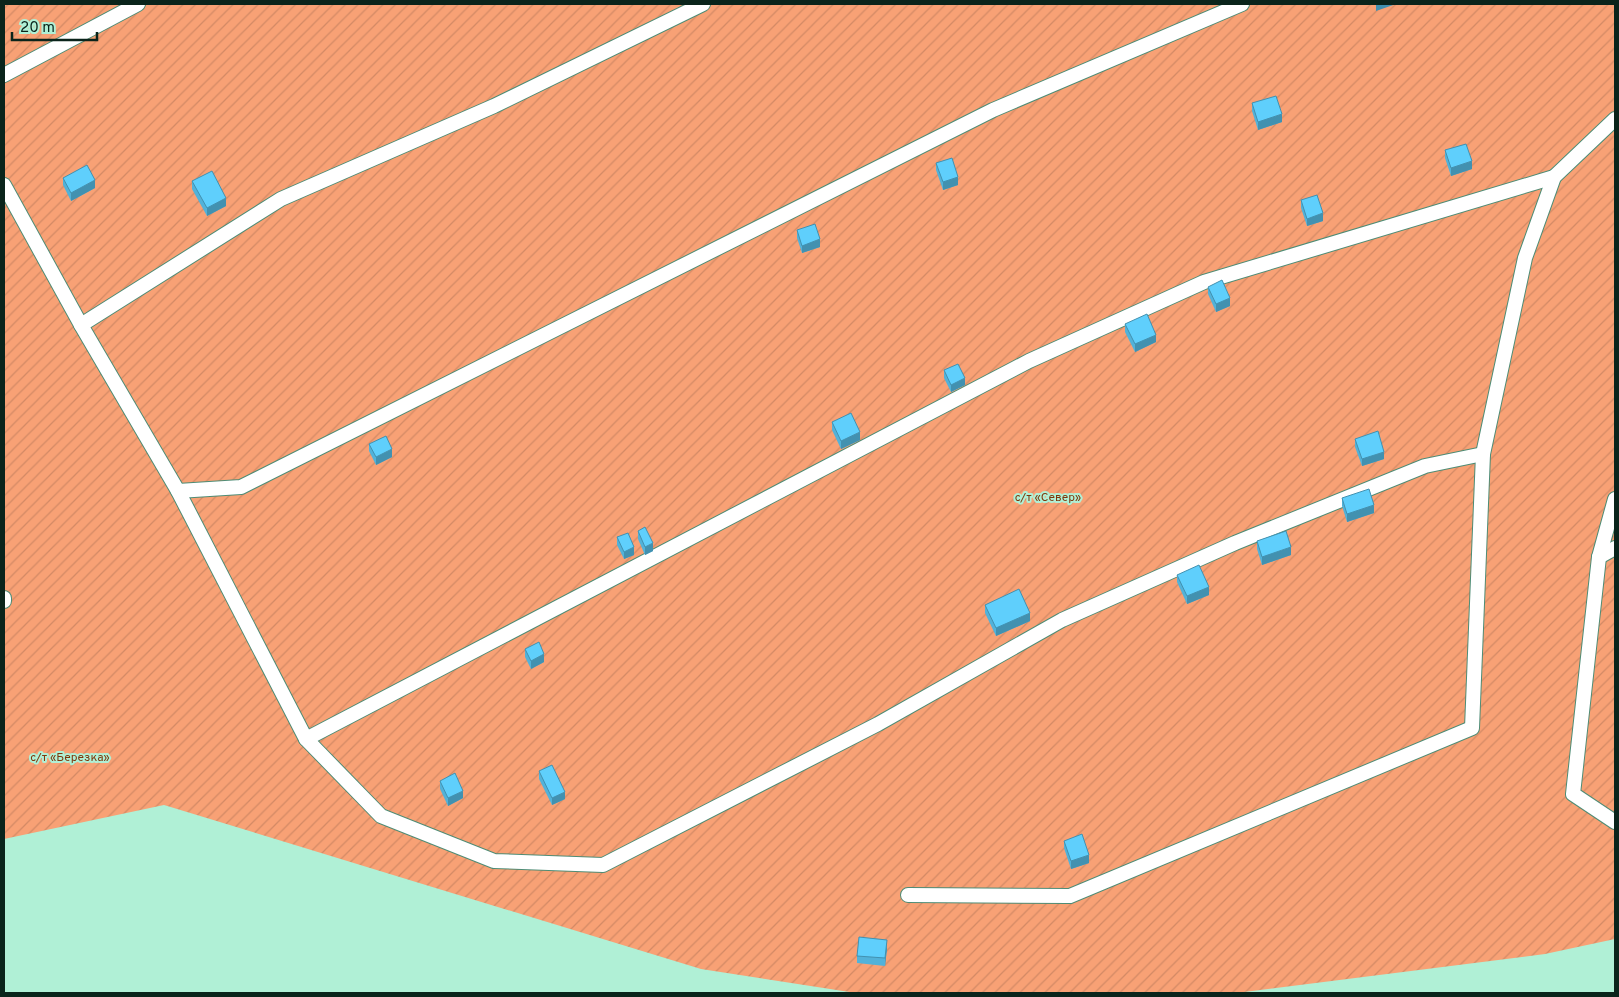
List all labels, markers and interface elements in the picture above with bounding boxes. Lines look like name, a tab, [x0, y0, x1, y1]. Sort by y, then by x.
scale bar	[12, 10, 98, 42]
text: 20 m	[20, 19, 55, 38]
park label: с/т «Север»	[1015, 490, 1081, 506]
park label: с/т «Березка»	[30, 750, 110, 766]

